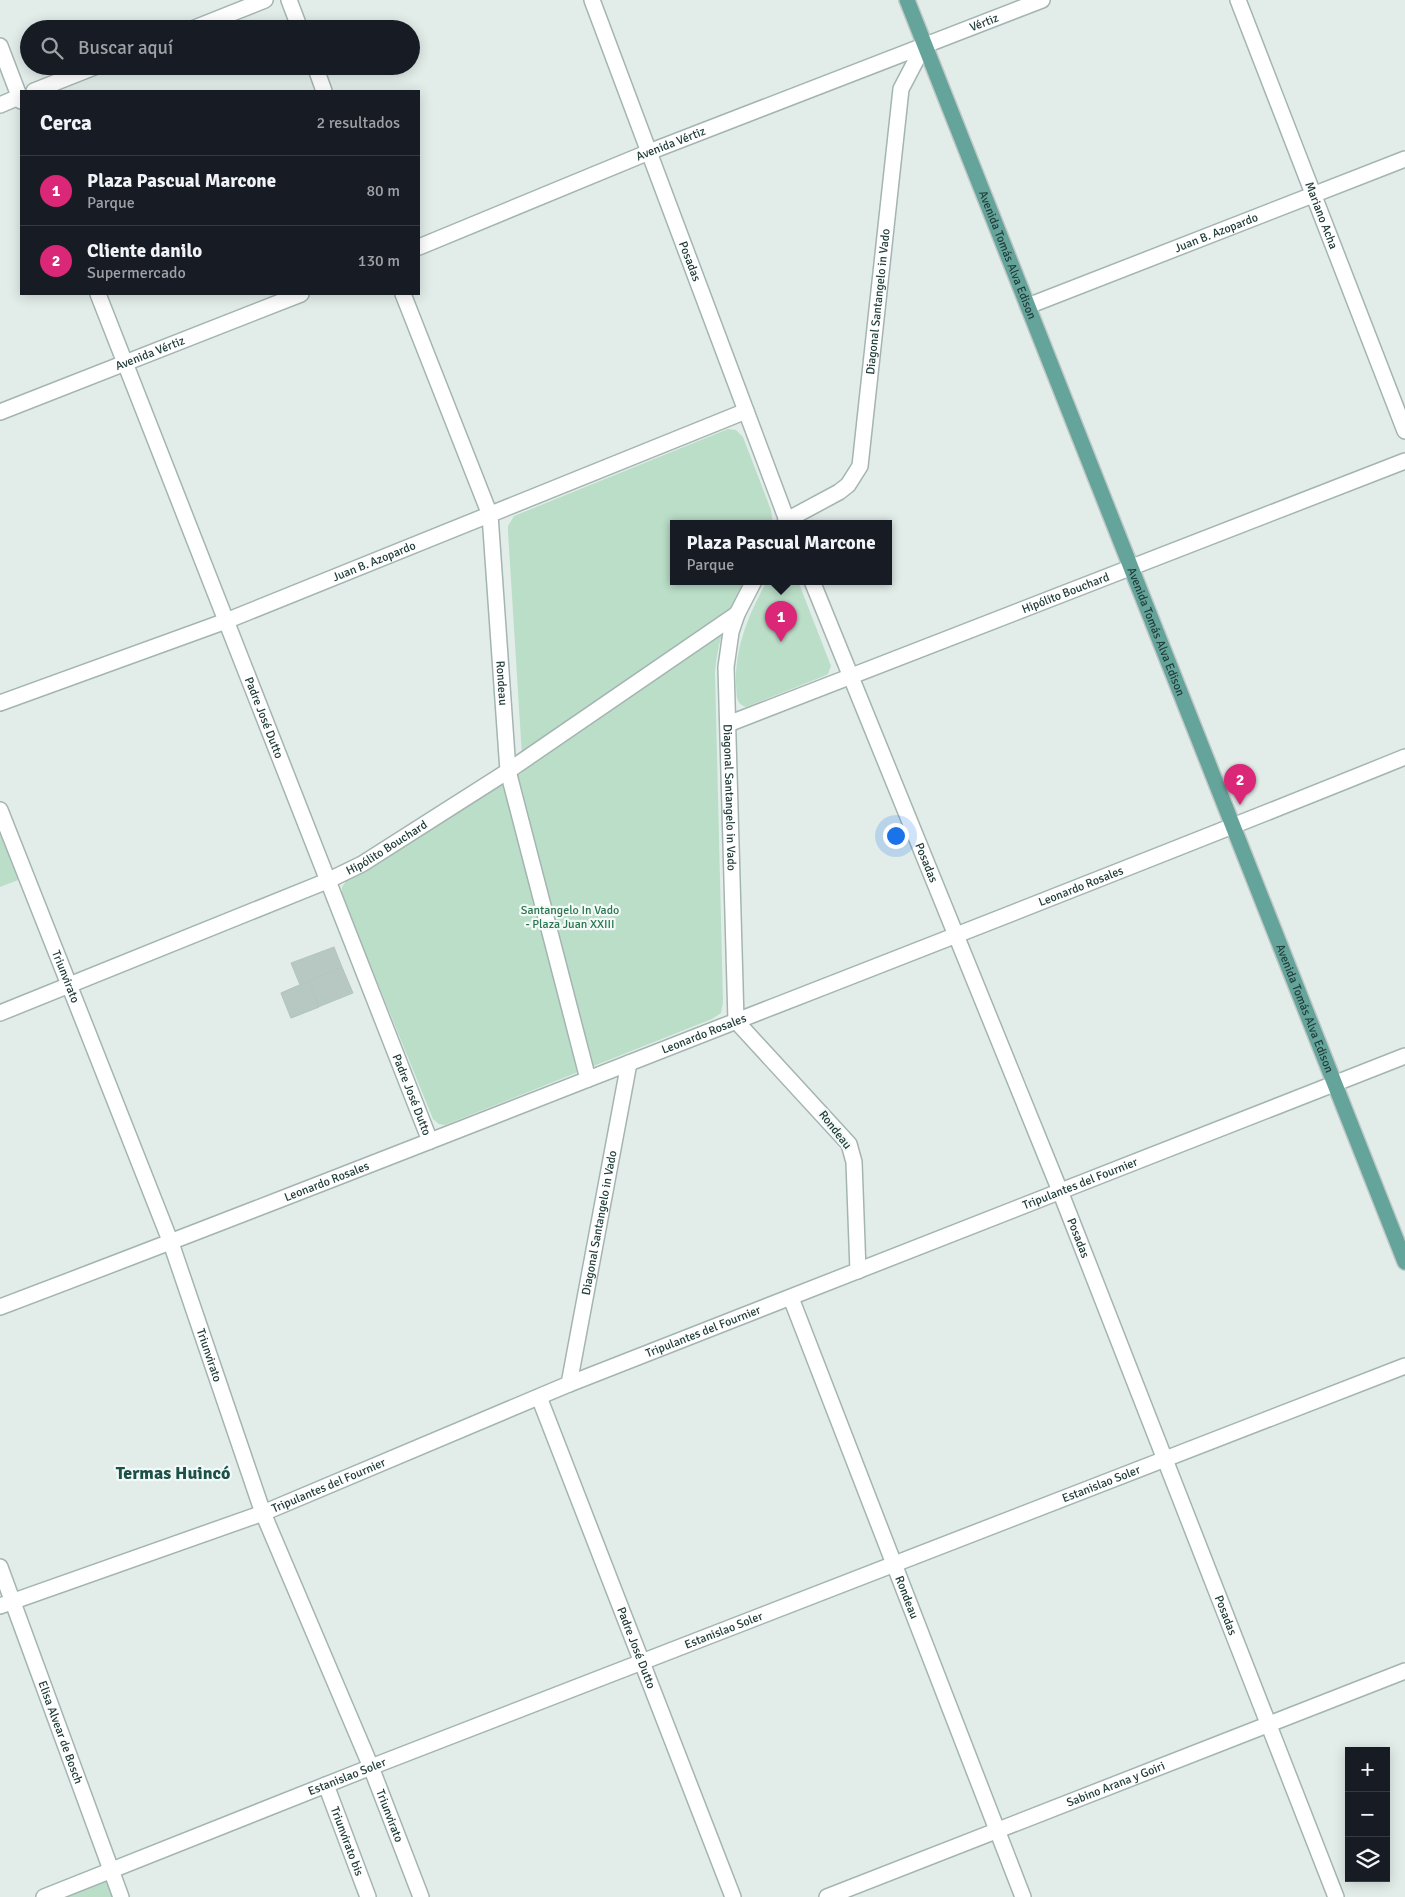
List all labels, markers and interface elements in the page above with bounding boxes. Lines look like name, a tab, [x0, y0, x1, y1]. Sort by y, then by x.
street label: Vértiz	[967, 10, 1001, 35]
search box	[20, 20, 420, 75]
icon: search	[38, 34, 66, 62]
text: Buscar aquí	[78, 36, 173, 60]
text: Cerca	[40, 110, 92, 136]
text: 2 resultados	[317, 113, 400, 133]
street label: Avenida Vértiz	[634, 123, 707, 164]
text: Plaza Pascual Marcone	[87, 169, 276, 193]
street label: Mariano Acha	[1302, 180, 1341, 251]
text: 1	[52, 181, 60, 201]
text: 80 m	[366, 181, 400, 201]
street label: Avenida Tomás Alva Edison	[975, 188, 1040, 321]
text: Parque	[87, 193, 135, 213]
street label: Juan B. Azopardo	[1172, 210, 1260, 256]
street label: Diagonal Santangelo in Vado	[862, 228, 893, 375]
text: Cliente danilo	[87, 239, 202, 263]
street label: Posadas	[676, 239, 704, 283]
text: 2	[52, 251, 60, 271]
text: 130 m	[358, 251, 400, 271]
text: Supermercado	[87, 263, 186, 283]
street label: Avenida Vértiz	[113, 333, 187, 374]
popup	[670, 520, 892, 585]
text: Plaza Pascual Marcone	[686, 531, 876, 555]
street label: Juan B. Azopardo	[330, 538, 418, 585]
text: Parque	[686, 555, 734, 575]
street label: Avenida Tomás Alva Edison	[1124, 565, 1188, 698]
street label: Hipólito Bouchard	[1020, 569, 1111, 617]
pin: 1	[765, 601, 797, 642]
street label: Rondeau	[493, 660, 511, 706]
street label: Padre José Dutto	[241, 675, 287, 761]
street label: Diagonal Santangelo in Vado	[720, 724, 739, 871]
pin: 2	[1224, 764, 1256, 805]
street label: Hipólito Bouchard	[344, 817, 430, 878]
your location	[883, 823, 909, 849]
street label: Posadas	[912, 840, 941, 885]
street label: Leonardo Rosales	[1036, 863, 1126, 910]
park label: Santangelo In Vado - Plaza Juan XXIII	[521, 903, 619, 932]
street label: Avenida Tomás Alva Edison	[1273, 942, 1337, 1075]
street label: Triunvirato	[49, 948, 83, 1005]
street label: Leonardo Rosales	[659, 1010, 748, 1057]
street label: Padre José Dutto	[389, 1052, 435, 1138]
street label: Rondeau	[815, 1108, 855, 1152]
street label: Diagonal Santangelo in Vado	[578, 1149, 620, 1296]
street label: Tripulantes del Fournier	[1020, 1154, 1140, 1213]
street label: Leonardo Rosales	[282, 1158, 371, 1205]
street label: Posadas	[1064, 1216, 1093, 1260]
street label: Tripulantes del Fournier	[643, 1302, 763, 1361]
street label: Triunvirato	[193, 1326, 225, 1384]
street label: Tripulantes del Fournier	[269, 1455, 388, 1516]
district label: Termas Huincó	[116, 1462, 230, 1484]
street label: Estanislao Soler	[1060, 1462, 1143, 1506]
street label: Rondeau	[892, 1574, 922, 1621]
street label: Posadas	[1211, 1593, 1240, 1637]
street label: Padre José Dutto	[614, 1605, 659, 1691]
street label: Estanislao Soler	[682, 1608, 765, 1652]
street label: Elisa Alvear de Bosch	[35, 1679, 86, 1786]
map controls	[1345, 1747, 1390, 1882]
button: +	[1345, 1747, 1390, 1792]
street label: Estanislao Soler	[306, 1754, 389, 1799]
street label: Sabino Arana y Goiri	[1064, 1758, 1167, 1810]
street label: Triunvirato	[373, 1787, 407, 1844]
button: −	[1345, 1792, 1390, 1837]
street label: Triunvirato bis	[327, 1804, 367, 1878]
button: layers	[1345, 1837, 1390, 1882]

